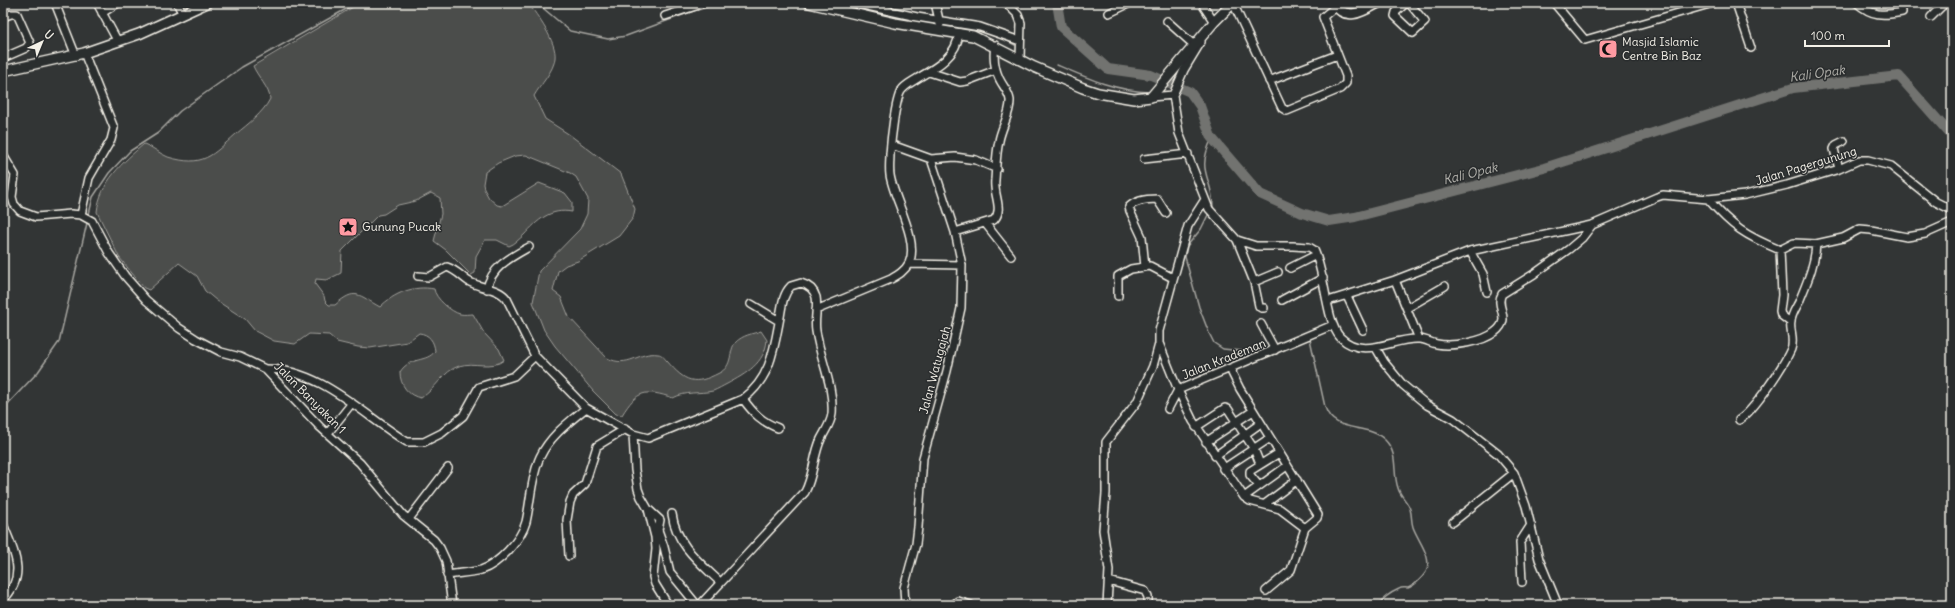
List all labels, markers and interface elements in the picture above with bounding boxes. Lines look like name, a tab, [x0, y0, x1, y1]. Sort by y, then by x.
north arrow	[22, 22, 62, 62]
scale bar	[1805, 22, 1889, 48]
text: U	[41, 27, 57, 42]
text: 100 m	[1811, 28, 1845, 43]
place label: Masjid Islamic Centre Bin Baz	[1622, 34, 1702, 63]
mosque icon: Masjid Islamic Centre Bin Baz	[1597, 38, 1619, 60]
water label: Kali Opak	[1788, 61, 1847, 86]
street label: Jalan Pagergunung	[1753, 143, 1858, 188]
water label: Kali Opak	[1441, 158, 1501, 188]
place icon: Gunung Pucak	[337, 216, 359, 238]
place label: Gunung Pucak	[362, 219, 441, 234]
street label: Jalan Watugajah	[916, 324, 954, 416]
street label: Jalan Krademan	[1180, 335, 1268, 382]
street label: Jalan Banyakan 1	[271, 359, 349, 437]

